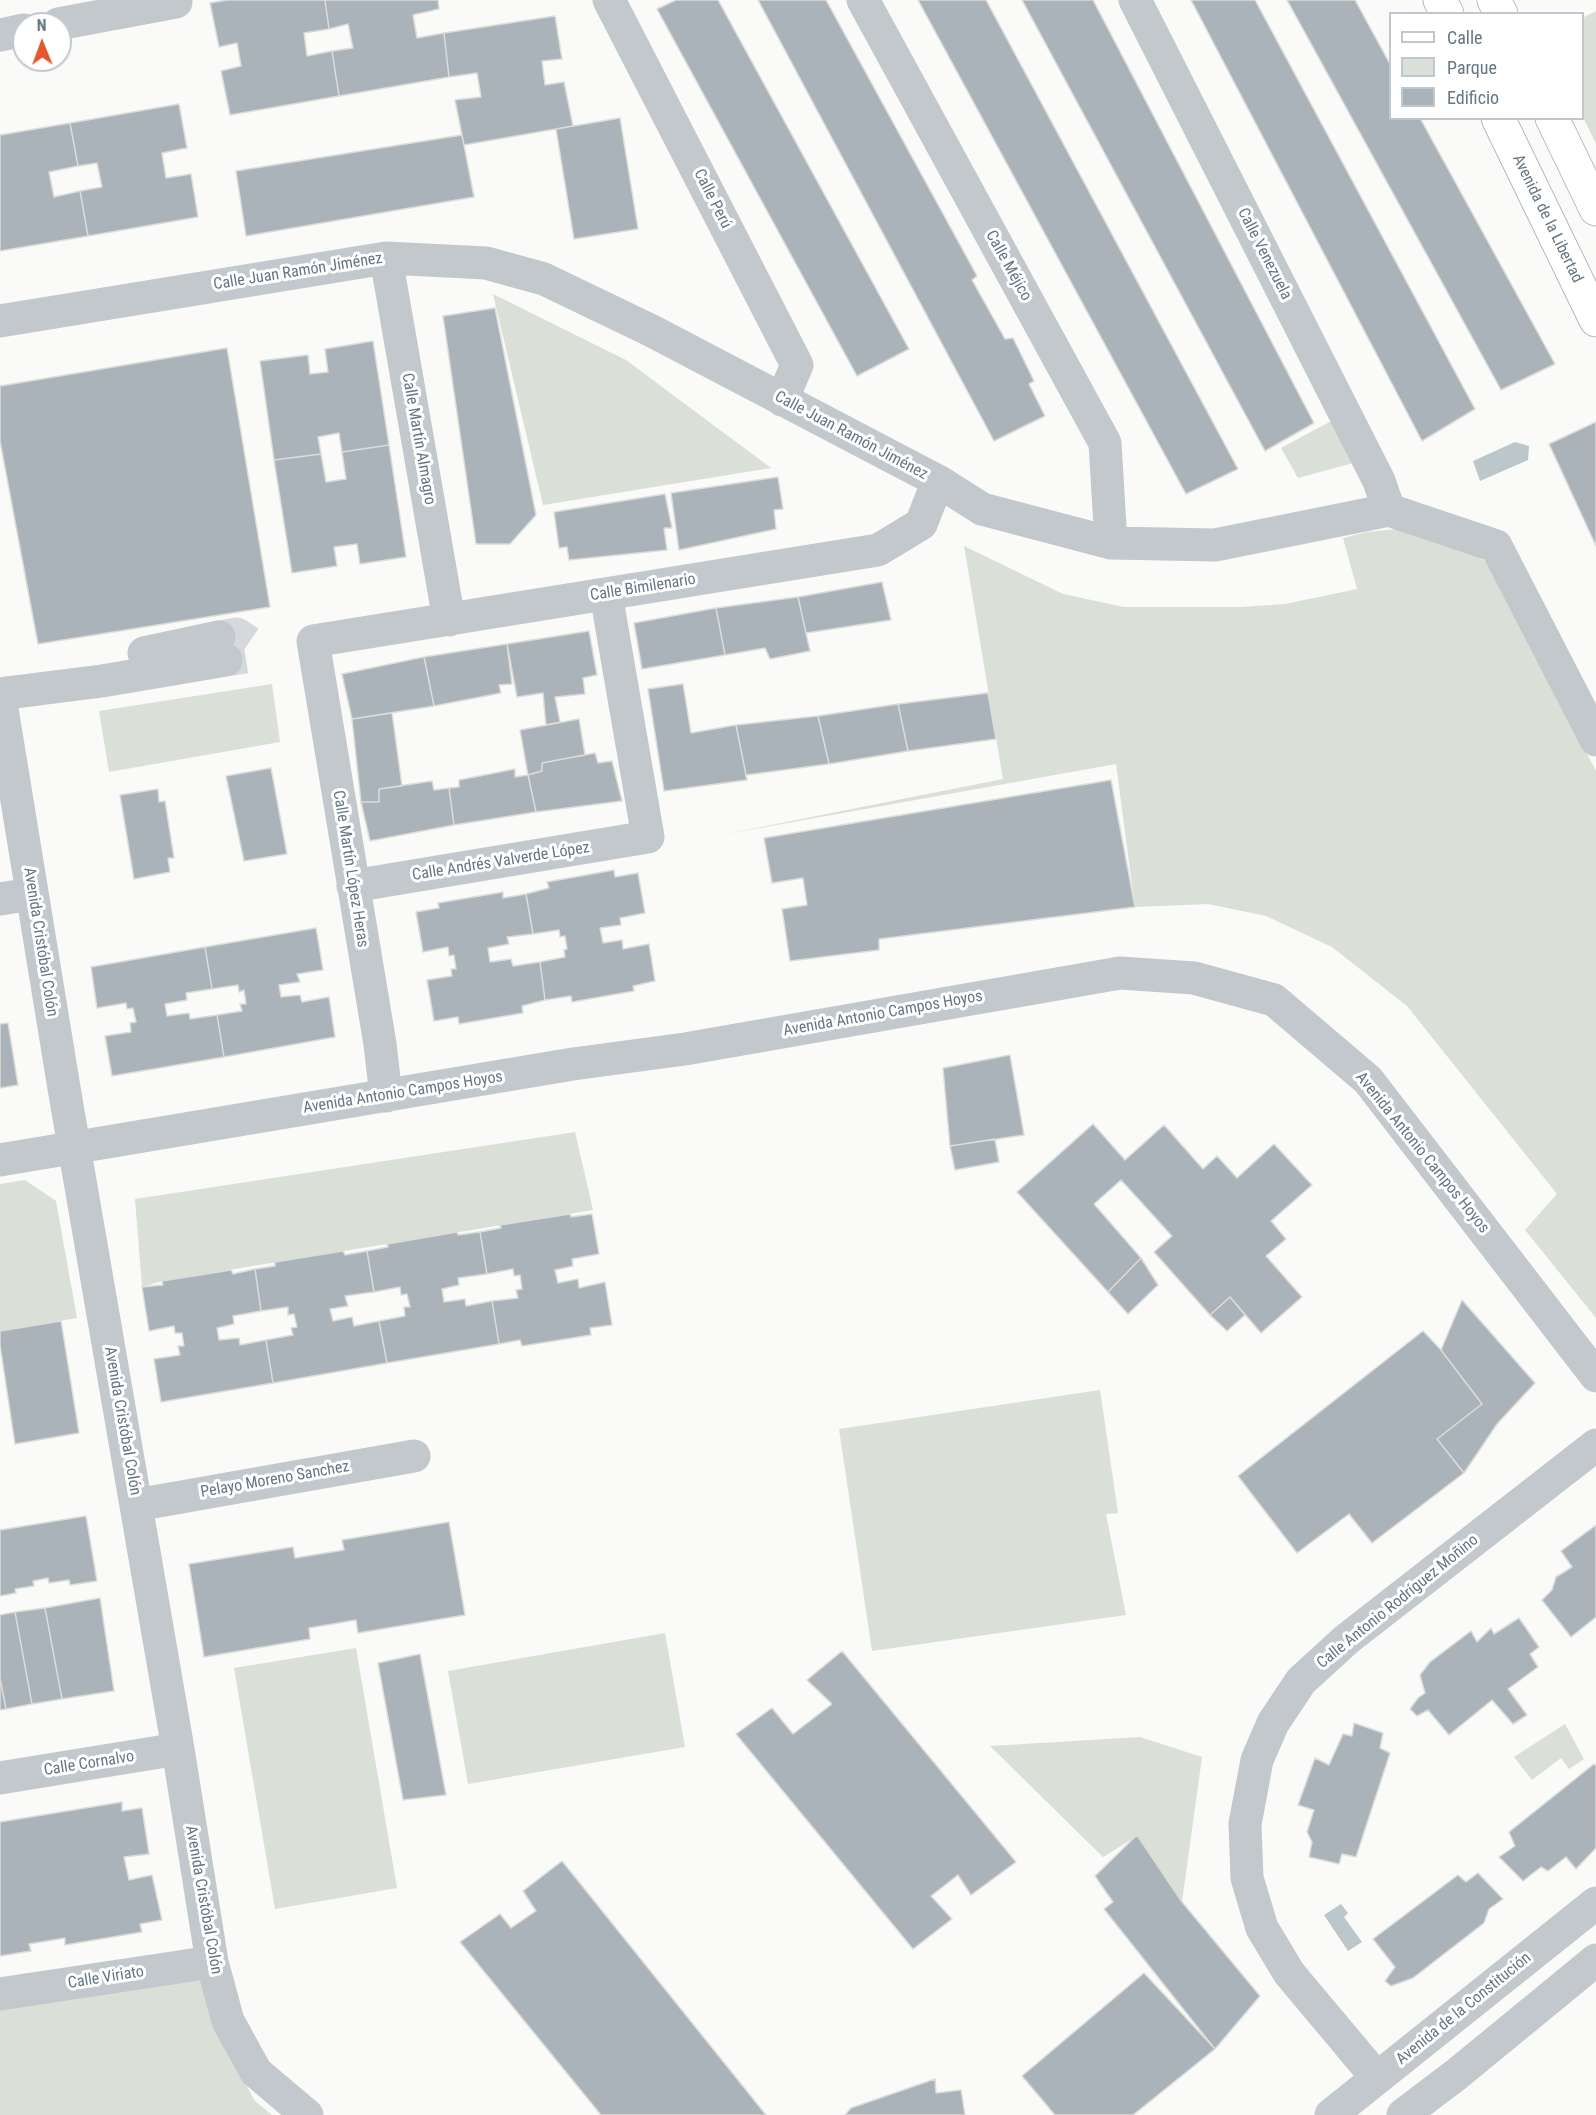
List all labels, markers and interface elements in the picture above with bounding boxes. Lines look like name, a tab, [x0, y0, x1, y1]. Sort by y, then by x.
north arrow	[12, 12, 72, 72]
legend	[1389, 12, 1584, 120]
text: N	[37, 16, 47, 35]
text: Calle	[1447, 27, 1483, 48]
text: Parque	[1447, 57, 1497, 78]
text: Edificio	[1447, 87, 1499, 108]
street label: Avenida de la Libertad	[1508, 152, 1586, 286]
street label: Calle Perú	[689, 166, 735, 232]
street label: Calle Venezuela	[1233, 205, 1295, 303]
street label: Calle Méjico	[981, 227, 1035, 305]
street label: Calle Juan Ramón Jiménez	[212, 249, 384, 295]
street label: Calle Martín Almagro	[397, 372, 439, 506]
street label: Calle Juan Ramón Jiménez	[771, 387, 931, 485]
street label: Calle Bimilenario	[589, 570, 697, 606]
street label: Calle Martín López Heras	[328, 789, 372, 949]
street label: Calle Andrés Valverde López	[411, 838, 591, 886]
street label: Avenida Cristóbal Colón	[19, 866, 61, 1018]
street label: Avenida Antonio Campos Hoyos	[782, 987, 984, 1041]
street label: Avenida Antonio Campos Hoyos	[302, 1068, 504, 1118]
street label: Avenida Antonio Campos Hoyos	[1351, 1069, 1493, 1237]
street label: Avenida Cristóbal Colón	[99, 1345, 145, 1497]
street label: Pelayo Moreno Sanchez	[199, 1457, 351, 1503]
street label: Calle Antonio Rodríguez Moñino	[1313, 1531, 1483, 1673]
street label: Calle Cornalvo	[43, 1747, 135, 1781]
street label: Avenida Cristóbal Colón	[180, 1824, 226, 1976]
street label: Avenida de la Constitución	[1393, 1949, 1535, 2069]
street label: Calle Viriato	[67, 1963, 145, 1993]

